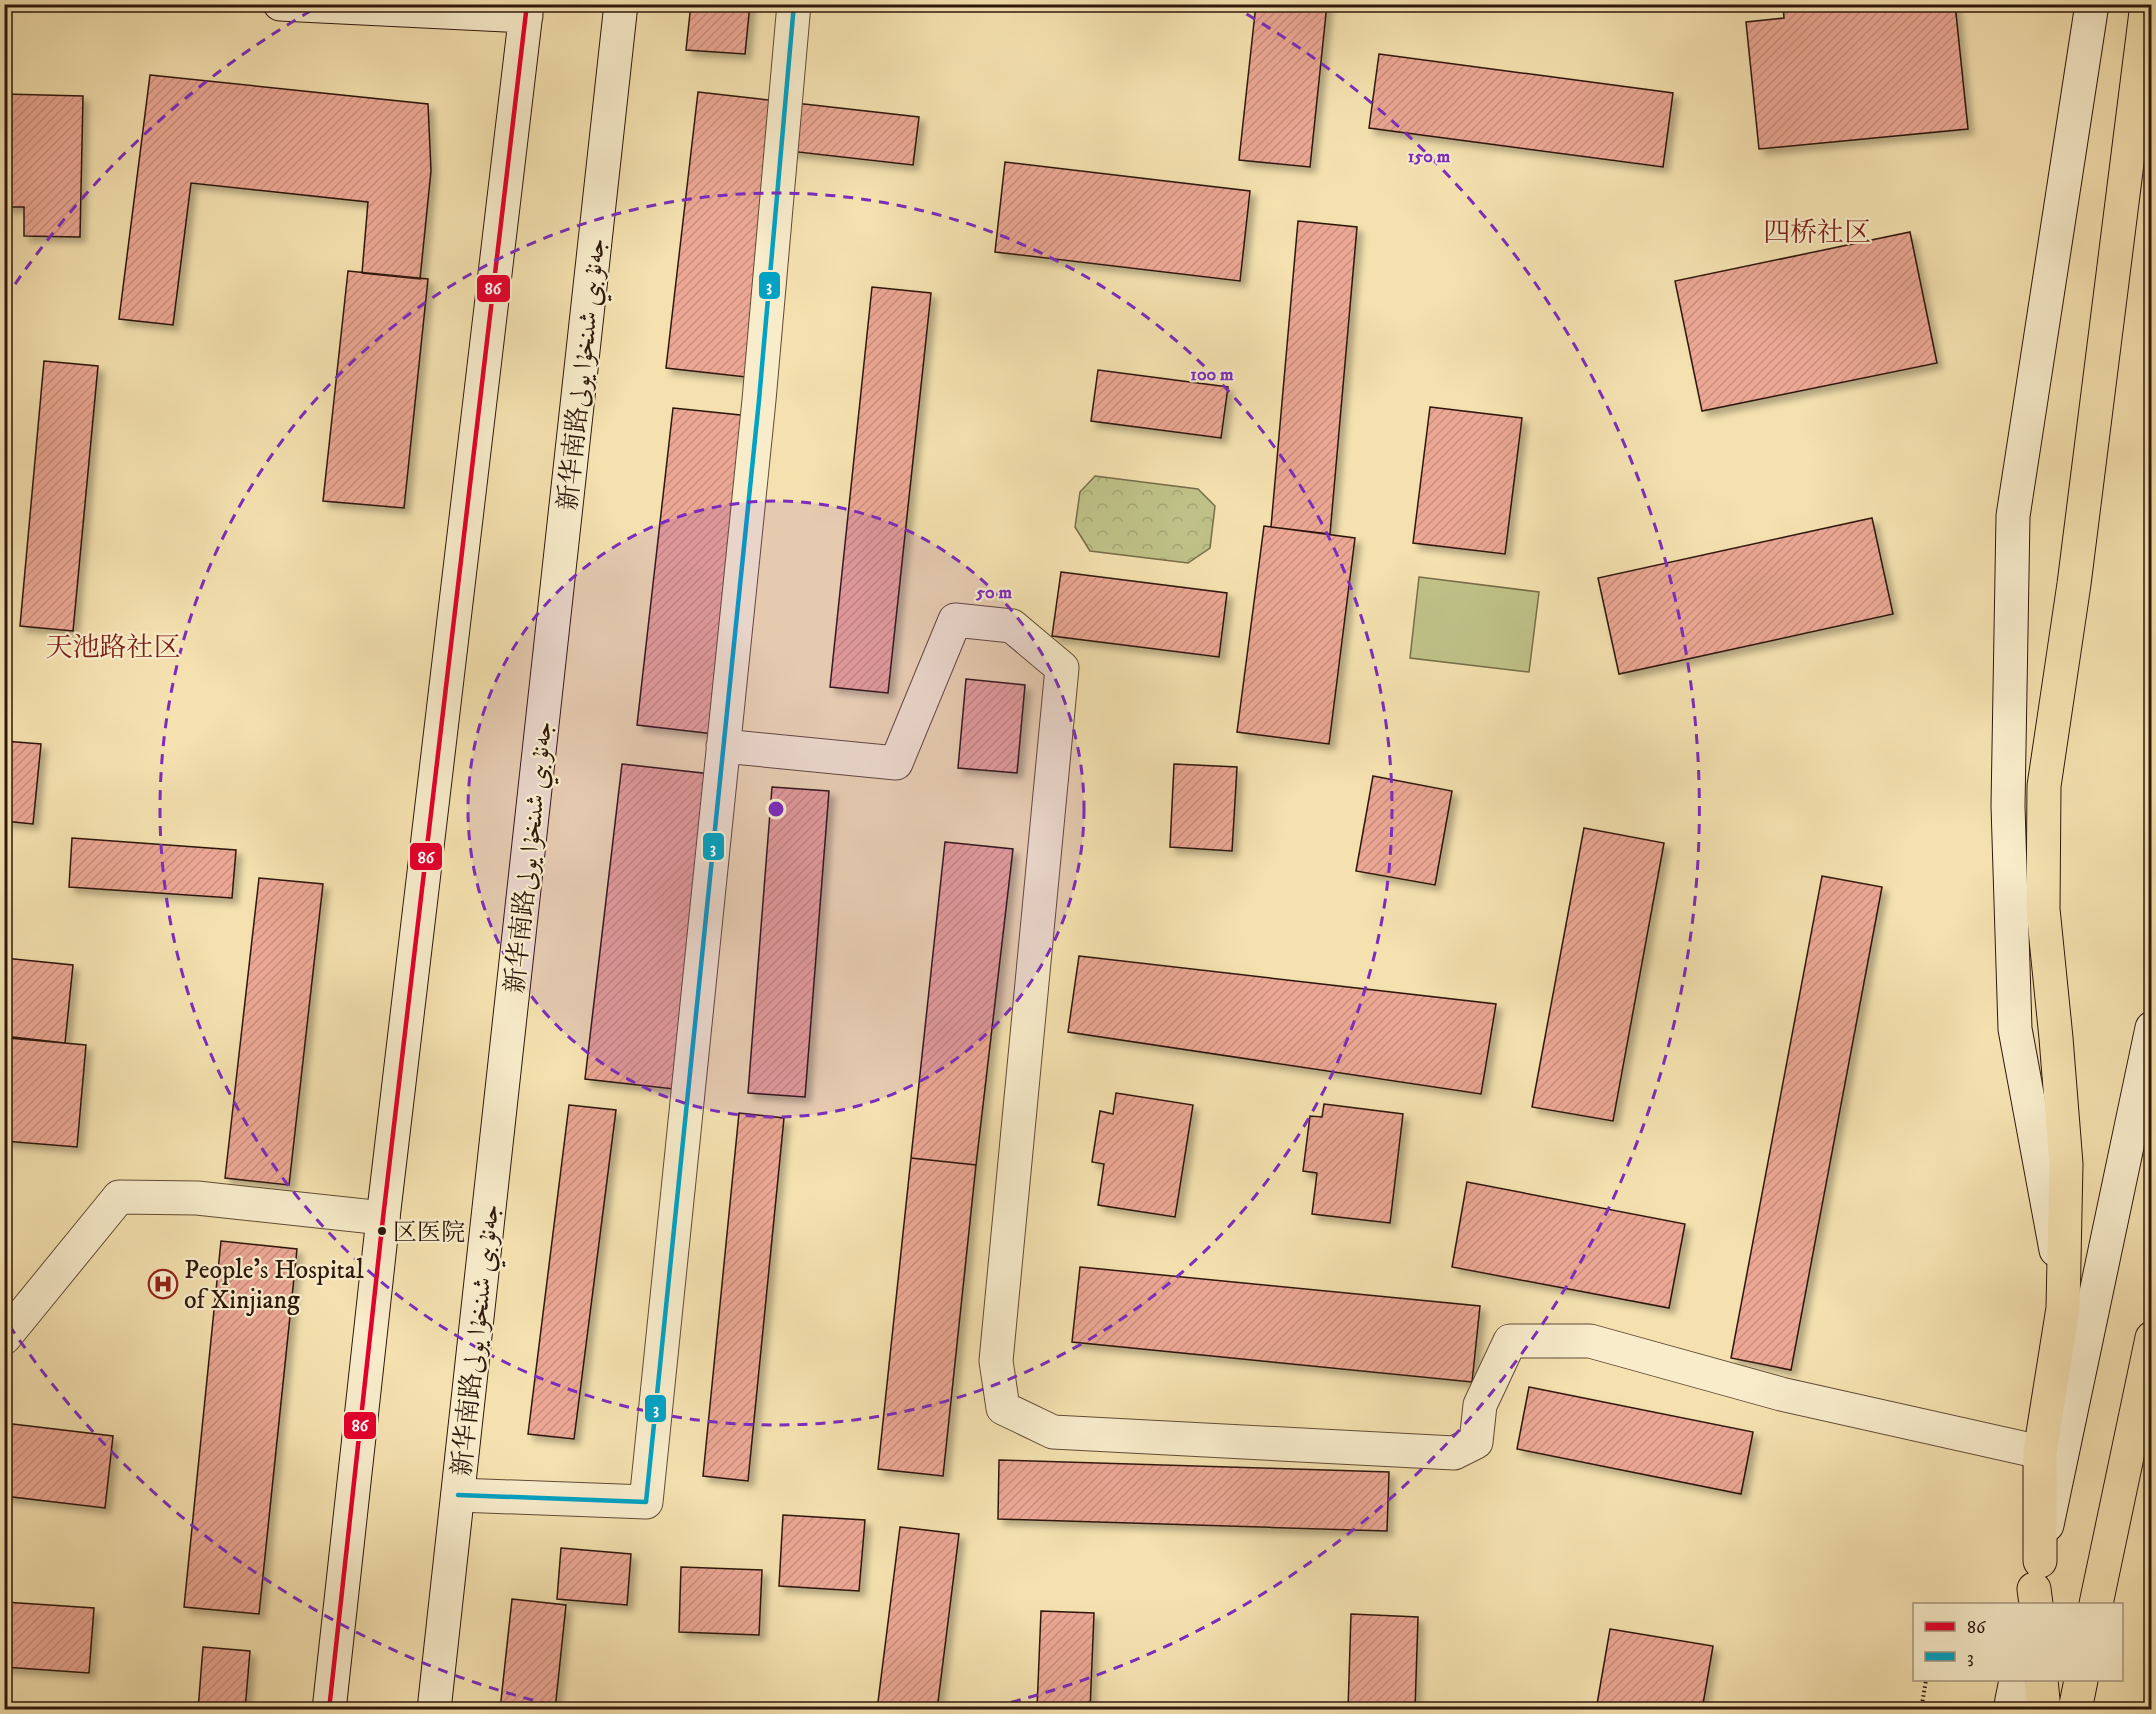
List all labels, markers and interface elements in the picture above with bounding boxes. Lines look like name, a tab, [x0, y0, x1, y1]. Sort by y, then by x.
text: 150 m	[1408, 146, 1451, 168]
district label: 四桥社区	[1763, 216, 1871, 250]
street label: 新华南路جەنۇبىي شىنخۇا يولى	[552, 236, 618, 513]
line badge: 3	[758, 271, 781, 300]
line badge: 86	[476, 274, 511, 303]
text: 3	[766, 276, 772, 296]
text: 86	[485, 279, 503, 299]
text: 100 m	[1190, 364, 1234, 386]
text: 50 m	[975, 582, 1012, 604]
district label: 天池路社区	[46, 631, 181, 665]
street label: 新华南路جەنۇبىي شىنخۇا يولى	[499, 719, 565, 996]
centre of rings	[766, 799, 786, 819]
line badge: 3	[702, 832, 725, 861]
text: 3	[710, 838, 716, 858]
line badge: 86	[409, 842, 443, 871]
text: 86	[418, 848, 436, 868]
street label: 新华南路جەنۇبىي شىنخۇا يولى	[446, 1202, 512, 1479]
place label: 区医院	[393, 1218, 465, 1248]
marker: 区医院	[376, 1225, 388, 1237]
place label: People's Hospital of Xinjiang	[184, 1254, 364, 1317]
hospital icon: People's Hospital of Xinjiang	[147, 1268, 179, 1300]
line badge: 3	[644, 1394, 667, 1423]
text: 3	[653, 1399, 659, 1419]
line badge: 86	[343, 1411, 377, 1440]
text: 86	[352, 1416, 370, 1436]
legend	[1913, 1603, 2123, 1681]
text: 86	[1967, 1617, 1986, 1639]
text: 3	[1967, 1647, 1974, 1669]

